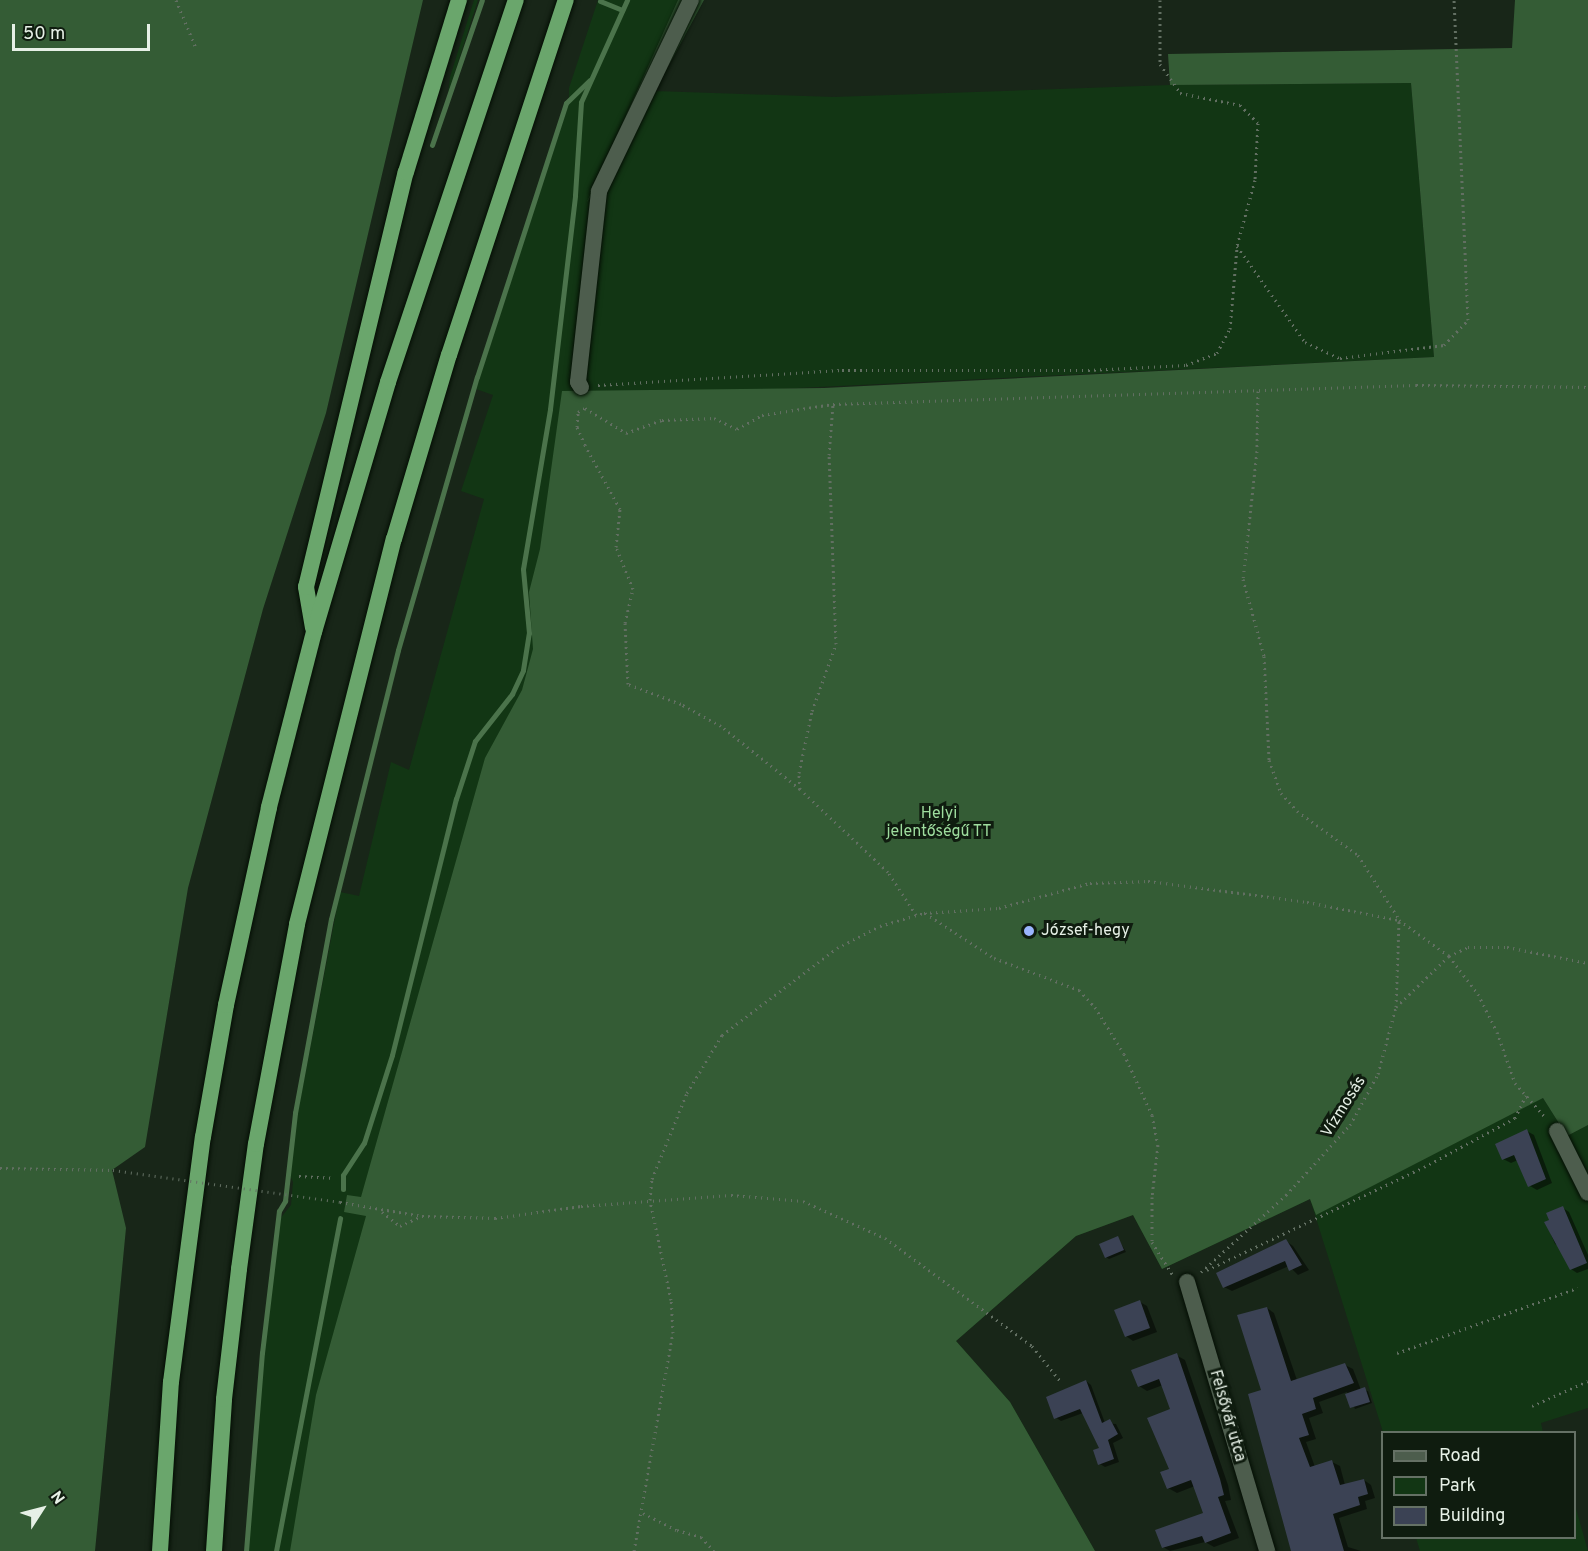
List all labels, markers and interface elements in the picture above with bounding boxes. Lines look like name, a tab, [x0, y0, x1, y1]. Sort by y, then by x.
scale bar	[15, 12, 153, 50]
text: 50 m	[23, 23, 65, 46]
park label: Helyi jelentőségű TT	[886, 804, 992, 842]
place label: József-hegy	[1041, 921, 1130, 941]
marker: József-hegy	[1022, 924, 1036, 938]
street label: Vízmosás	[1318, 1073, 1370, 1141]
street label: Felsővár utca	[1205, 1368, 1249, 1464]
legend	[1381, 1431, 1576, 1539]
text: Road	[1439, 1445, 1481, 1468]
text: Park	[1439, 1475, 1476, 1498]
north arrow	[12, 1479, 72, 1539]
text: N	[45, 1488, 68, 1509]
text: Building	[1439, 1505, 1505, 1528]

